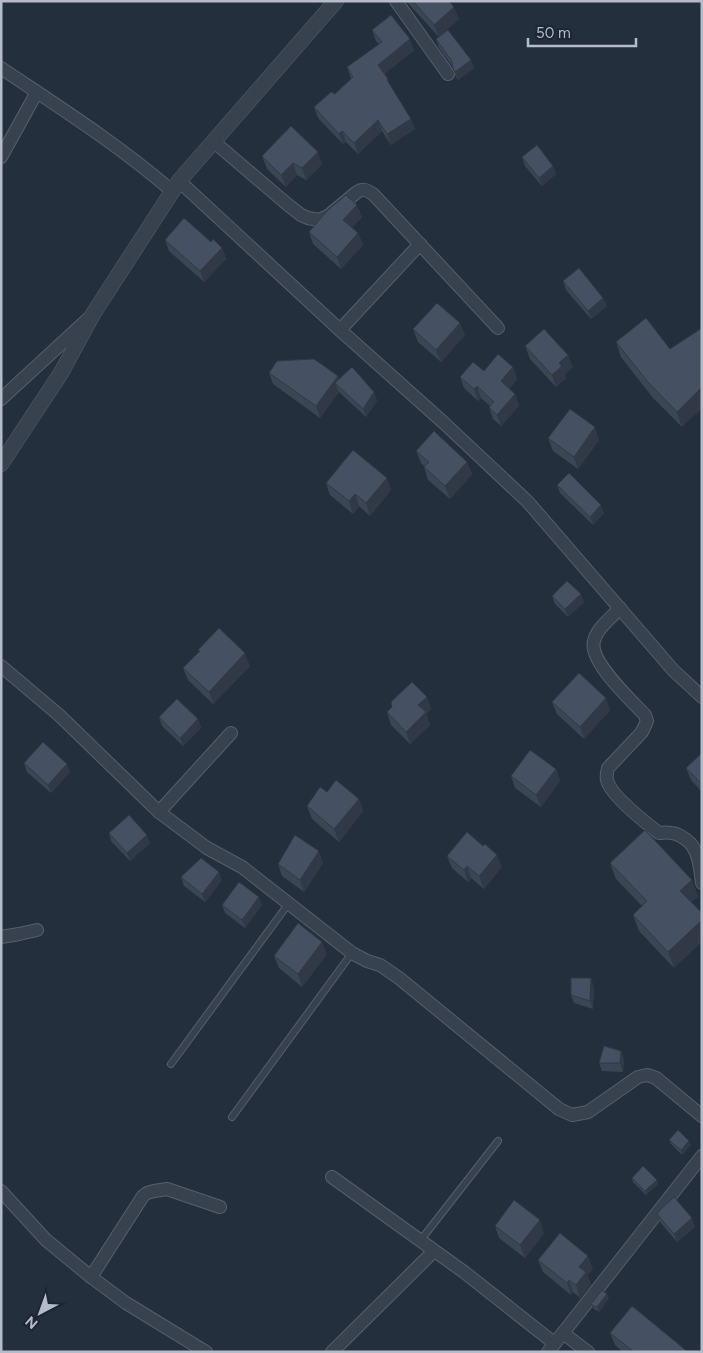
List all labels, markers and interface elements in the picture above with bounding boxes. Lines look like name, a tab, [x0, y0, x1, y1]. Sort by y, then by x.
scale bar	[528, 15, 636, 47]
text: 50 m	[536, 24, 571, 42]
north arrow	[15, 1288, 65, 1338]
text: N	[22, 1312, 41, 1332]

